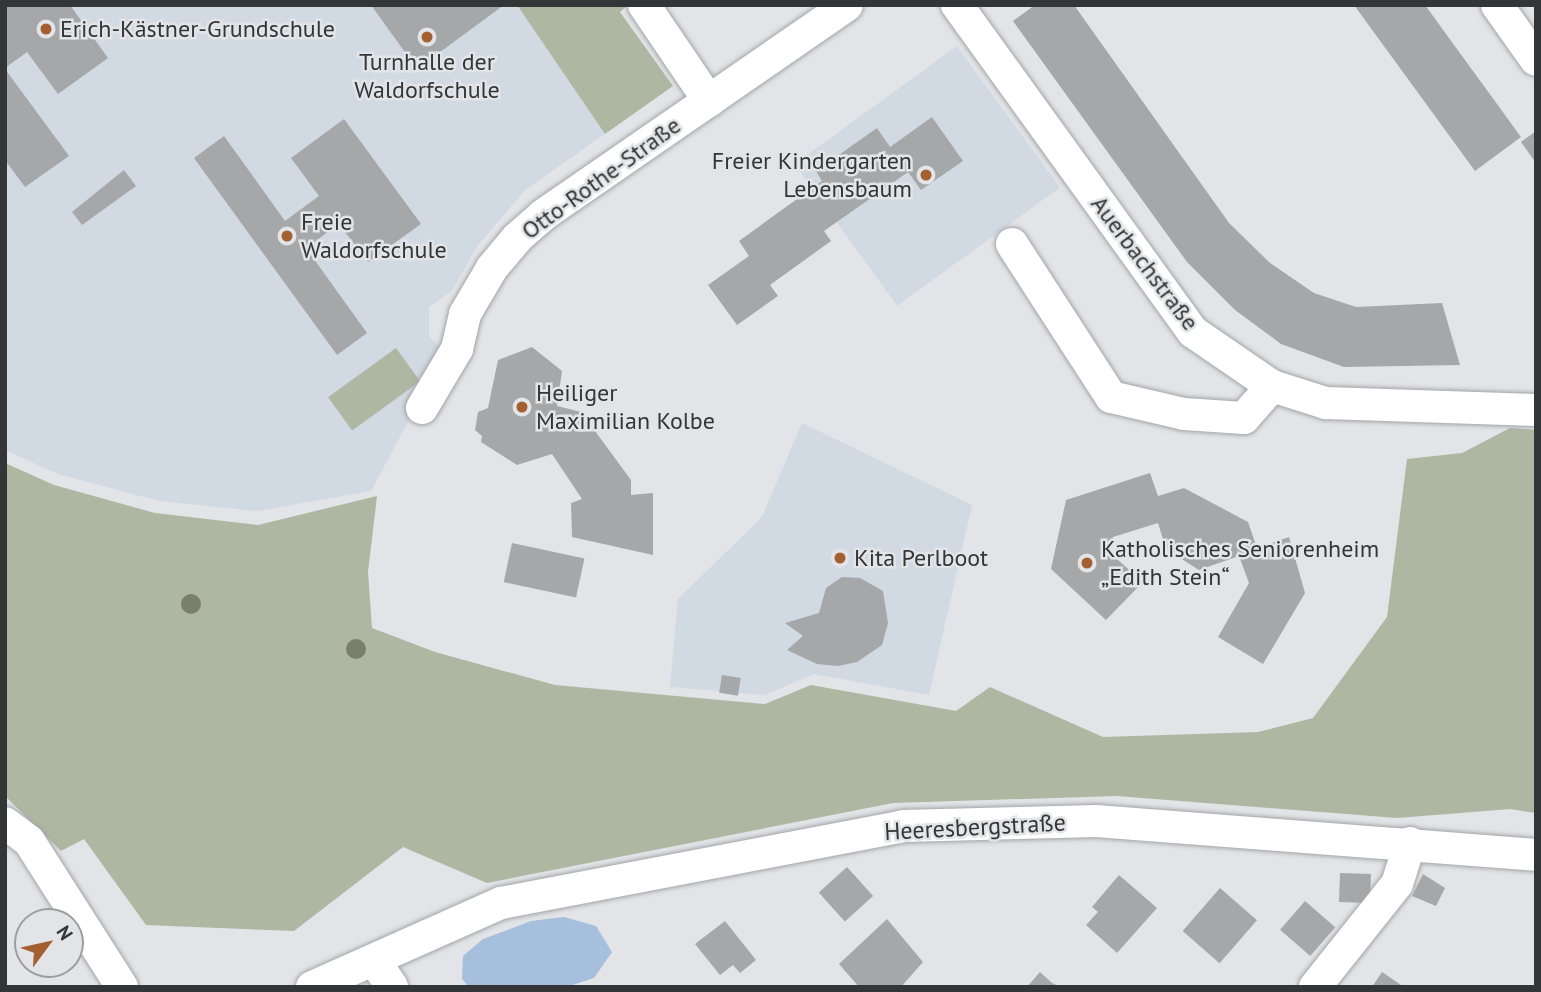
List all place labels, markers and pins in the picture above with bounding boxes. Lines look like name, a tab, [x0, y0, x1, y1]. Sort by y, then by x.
place label: Erich-Kästner-Grundschule	[60, 15, 335, 43]
marker: Erich-Kästner-Grundschule	[38, 21, 54, 37]
marker: Turnhalle der Waldorfschule	[419, 29, 435, 45]
place label: Turnhalle der Waldorfschule	[354, 48, 500, 104]
place label: Freier Kindergarten Lebensbaum	[712, 147, 912, 203]
marker: Freier Kindergarten Lebensbaum	[918, 167, 934, 183]
place label: Freie Waldorfschule	[301, 208, 447, 264]
marker: Freie Waldorfschule	[279, 228, 295, 244]
place label: Heiliger Maximilian Kolbe	[536, 379, 715, 435]
marker: Heiliger Maximilian Kolbe	[514, 399, 530, 415]
place label: Katholisches Seniorenheim „Edith Stein“	[1101, 535, 1379, 591]
place label: Kita Perlboot	[854, 544, 988, 572]
marker: Kita Perlboot	[832, 550, 848, 566]
marker: Katholisches Seniorenheim „Edith Stein“	[1079, 555, 1095, 571]

